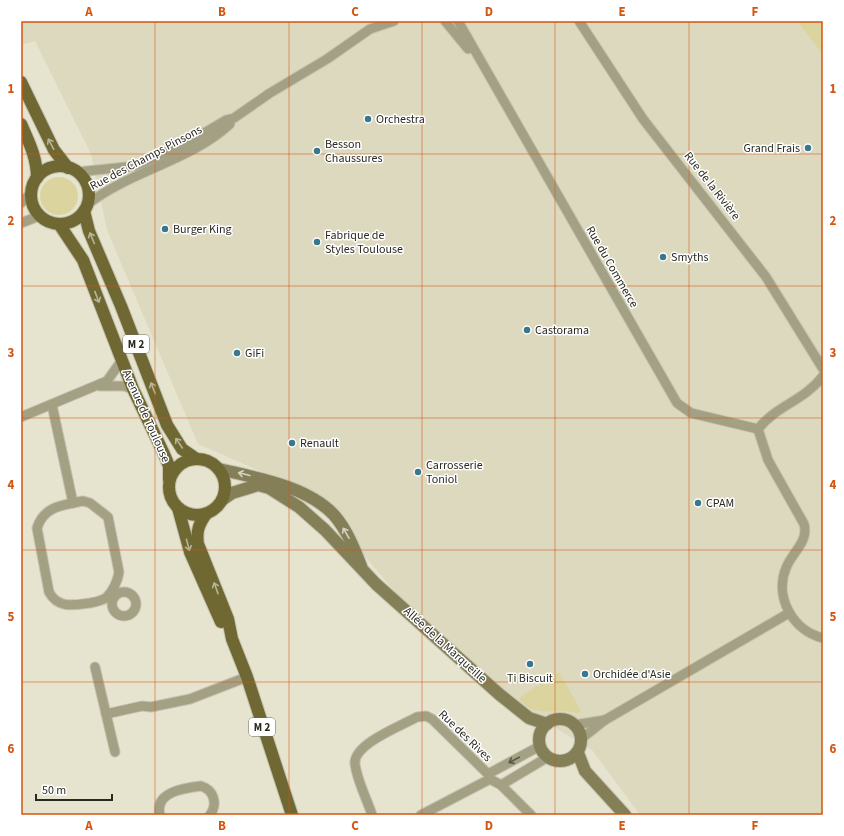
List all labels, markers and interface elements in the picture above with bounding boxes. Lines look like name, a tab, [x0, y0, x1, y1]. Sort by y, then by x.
text: A	[84, 3, 93, 21]
text: B	[218, 3, 226, 21]
text: C	[351, 3, 359, 21]
text: D	[485, 3, 493, 21]
text: E	[618, 3, 626, 21]
text: F	[752, 3, 759, 21]
text: 1	[8, 80, 15, 98]
text: 1	[830, 80, 837, 98]
place label: Orchestra	[376, 111, 425, 128]
marker: Orchestra	[363, 114, 373, 124]
street label: Rue des Champs Pinsons	[87, 121, 205, 195]
place label: Besson Chaussures	[325, 136, 383, 167]
one-way arrow	[47, 138, 54, 150]
place label: Grand Frais	[743, 140, 800, 157]
marker: Grand Frais	[803, 143, 813, 153]
marker: Besson Chaussures	[312, 146, 322, 156]
street label: Rue de la Rivière	[680, 148, 744, 224]
text: 2	[8, 212, 15, 230]
text: 2	[830, 212, 837, 230]
place label: Burger King	[173, 221, 232, 238]
street label: Rue du Commerce	[582, 223, 642, 311]
marker: Burger King	[160, 224, 170, 234]
place label: Fabrique de Styles Toulouse	[325, 227, 403, 258]
one-way arrow	[88, 233, 95, 245]
marker: Fabrique de Styles Toulouse	[312, 237, 322, 247]
place label: Smyths	[671, 249, 709, 266]
marker: Smyths	[658, 252, 668, 262]
one-way arrow	[93, 290, 101, 302]
place label: Castorama	[535, 322, 589, 339]
marker: Castorama	[522, 325, 532, 335]
road number: M 2	[123, 335, 149, 353]
text: 3	[8, 344, 15, 362]
text: 3	[830, 344, 837, 362]
place label: GiFi	[245, 345, 264, 362]
marker: GiFi	[232, 348, 242, 358]
street label: Avenue de Toulouse	[118, 367, 174, 465]
one-way arrow	[148, 383, 156, 395]
place label: Renault	[300, 435, 339, 452]
one-way arrow	[175, 438, 183, 449]
marker: Renault	[287, 438, 297, 448]
place label: Carrosserie Toniol	[426, 457, 483, 488]
marker: Carrosserie Toniol	[413, 467, 423, 477]
one-way arrow	[238, 470, 251, 478]
text: 4	[8, 476, 15, 494]
text: 4	[830, 476, 837, 494]
place label: CPAM	[706, 495, 734, 512]
marker: CPAM	[693, 498, 703, 508]
one-way arrow	[342, 527, 350, 539]
one-way arrow	[185, 539, 193, 552]
one-way arrow	[212, 583, 220, 595]
street label: Allée de la Marqueille	[400, 603, 490, 687]
text: 5	[8, 608, 15, 626]
text: 5	[830, 608, 837, 626]
marker: Ti Biscuit	[525, 659, 535, 669]
place label: Orchidée d'Asie	[593, 666, 671, 683]
marker: Orchidée d'Asie	[580, 669, 590, 679]
place label: Ti Biscuit	[507, 670, 553, 687]
street label: Rue des Rives	[435, 706, 495, 766]
road number: M 2	[249, 718, 275, 736]
text: 6	[8, 740, 15, 758]
text: 6	[830, 740, 837, 758]
one-way arrow	[508, 757, 520, 765]
scale bar	[36, 776, 112, 802]
text: 50 m	[42, 782, 66, 799]
text: A	[84, 817, 93, 835]
text: B	[218, 817, 226, 835]
text: C	[351, 817, 359, 835]
text: D	[485, 817, 493, 835]
text: E	[618, 817, 626, 835]
text: F	[752, 817, 759, 835]

